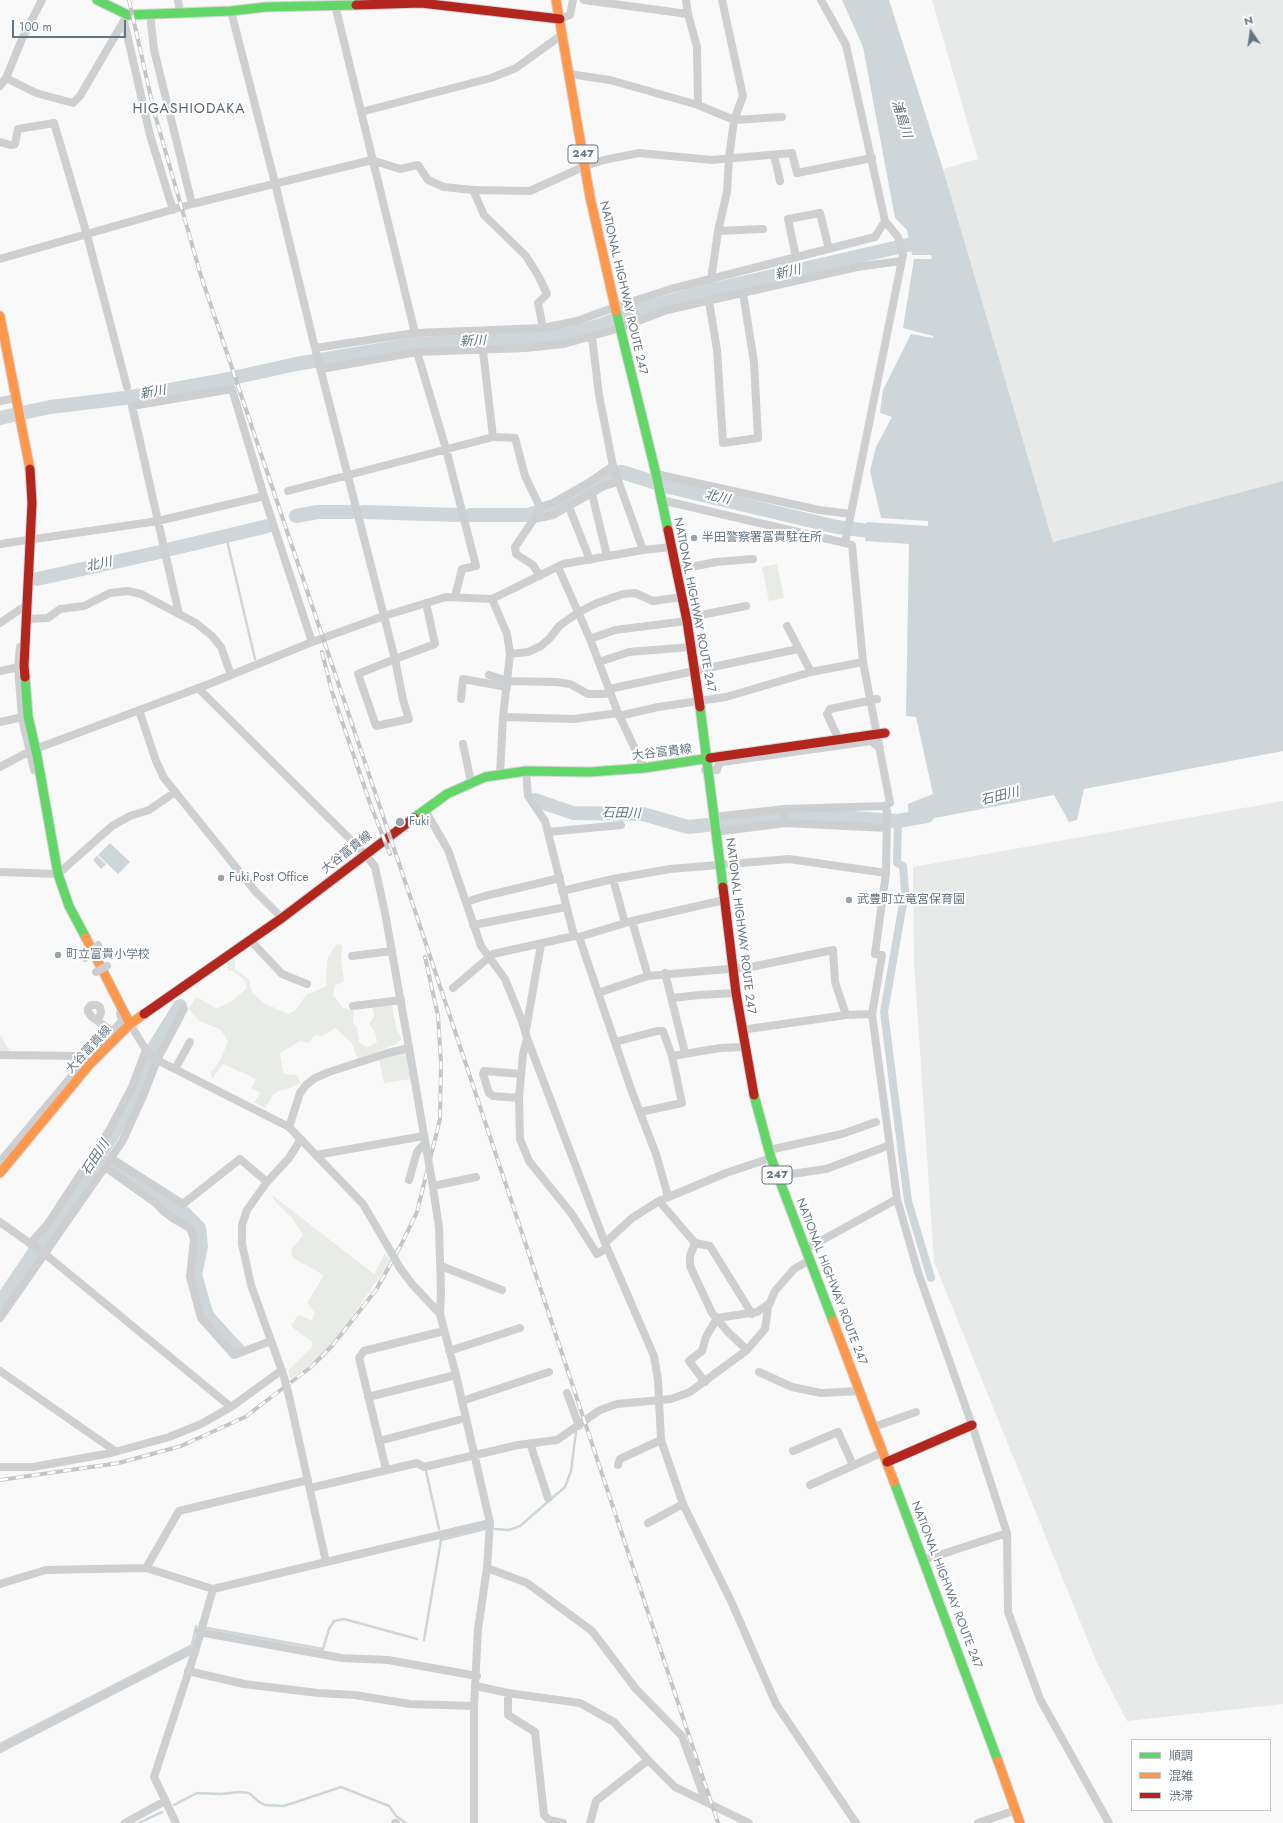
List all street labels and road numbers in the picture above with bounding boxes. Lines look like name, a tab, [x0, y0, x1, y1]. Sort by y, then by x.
road number: 247	[568, 145, 598, 163]
street label: NATIONAL HIGHWAY ROUTE 247	[596, 200, 650, 376]
street label: NATIONAL HIGHWAY ROUTE 247	[670, 516, 718, 694]
street label: 大谷富貴線	[631, 742, 693, 764]
street label: 大谷富貴線	[319, 829, 375, 877]
street label: NATIONAL HIGHWAY ROUTE 247	[722, 837, 758, 1015]
street label: 大谷富貴線	[63, 1023, 115, 1077]
road number: 247	[762, 1166, 792, 1184]
street label: NATIONAL HIGHWAY ROUTE 247	[792, 1196, 870, 1368]
street label: NATIONAL HIGHWAY ROUTE 247	[907, 1499, 985, 1671]

